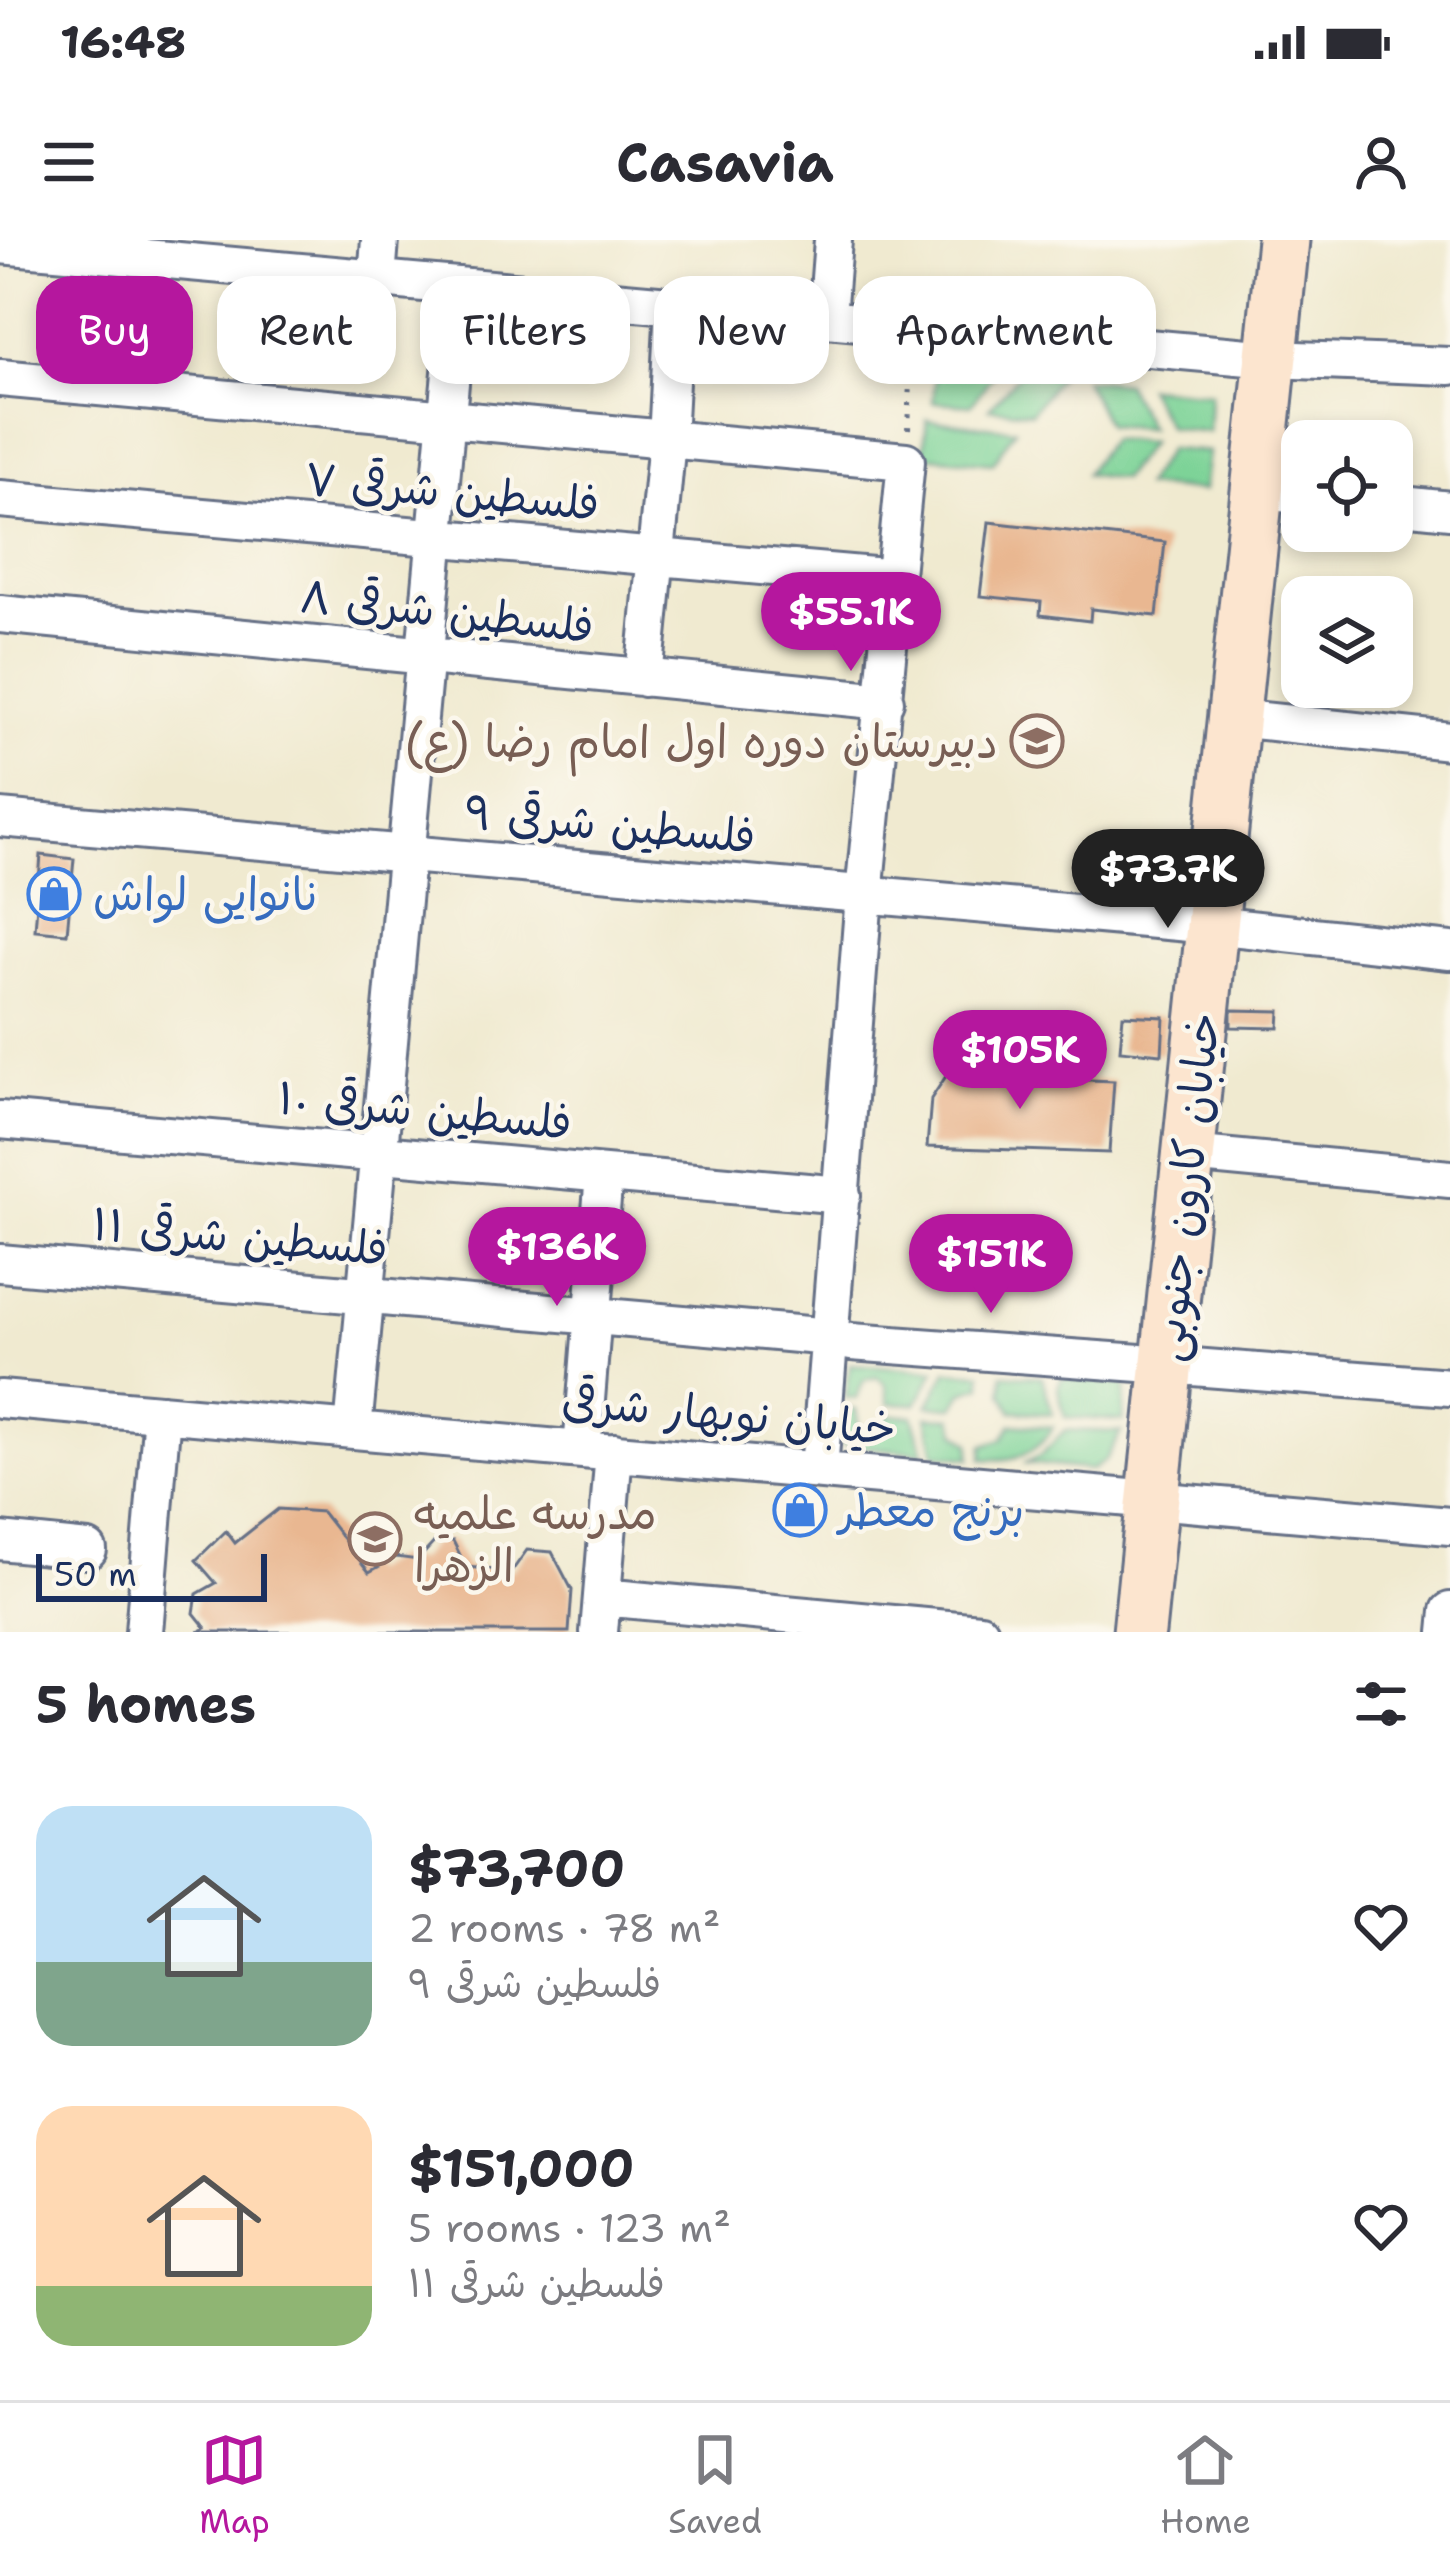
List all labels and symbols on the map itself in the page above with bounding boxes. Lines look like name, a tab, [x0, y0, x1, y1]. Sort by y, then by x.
street label: فلسطین شرقی ۷	[302, 448, 602, 534]
street label: فلسطین شرقی ۸	[297, 566, 597, 656]
pin: $55.1K	[753, 572, 949, 674]
place label: دبیرستان دوره اول امام رضا (ع)	[404, 711, 998, 777]
school or university icon: دبیرستان دوره اول امام رضا (ع)	[1009, 713, 1065, 769]
street label: فلسطین شرقی ۹	[462, 781, 758, 867]
pin: $73.7K	[1070, 829, 1266, 931]
place label: نانوایی لواش	[93, 864, 320, 924]
shop icon: نانوایی لواش	[26, 866, 82, 922]
pin: $105K	[936, 1010, 1104, 1112]
street label: خیابان کارون جنوبی	[1137, 1010, 1233, 1364]
street label: فلسطین شرقی ۱۰	[276, 1067, 574, 1153]
street label: فلسطین شرقی ۱۱	[90, 1193, 390, 1279]
pin: $136K	[473, 1207, 641, 1309]
pin: $151K	[907, 1214, 1075, 1316]
street label: خیابان نوبهار شرقی	[560, 1370, 898, 1458]
place label: برنج معطر	[835, 1480, 1024, 1541]
shop icon: برنج معطر	[772, 1482, 828, 1538]
place label: مدرسه علمیه الزهرا	[414, 1483, 657, 1595]
school or university icon: مدرسه علمیه الزهرا	[347, 1511, 403, 1567]
scale bar	[36, 1548, 267, 1601]

